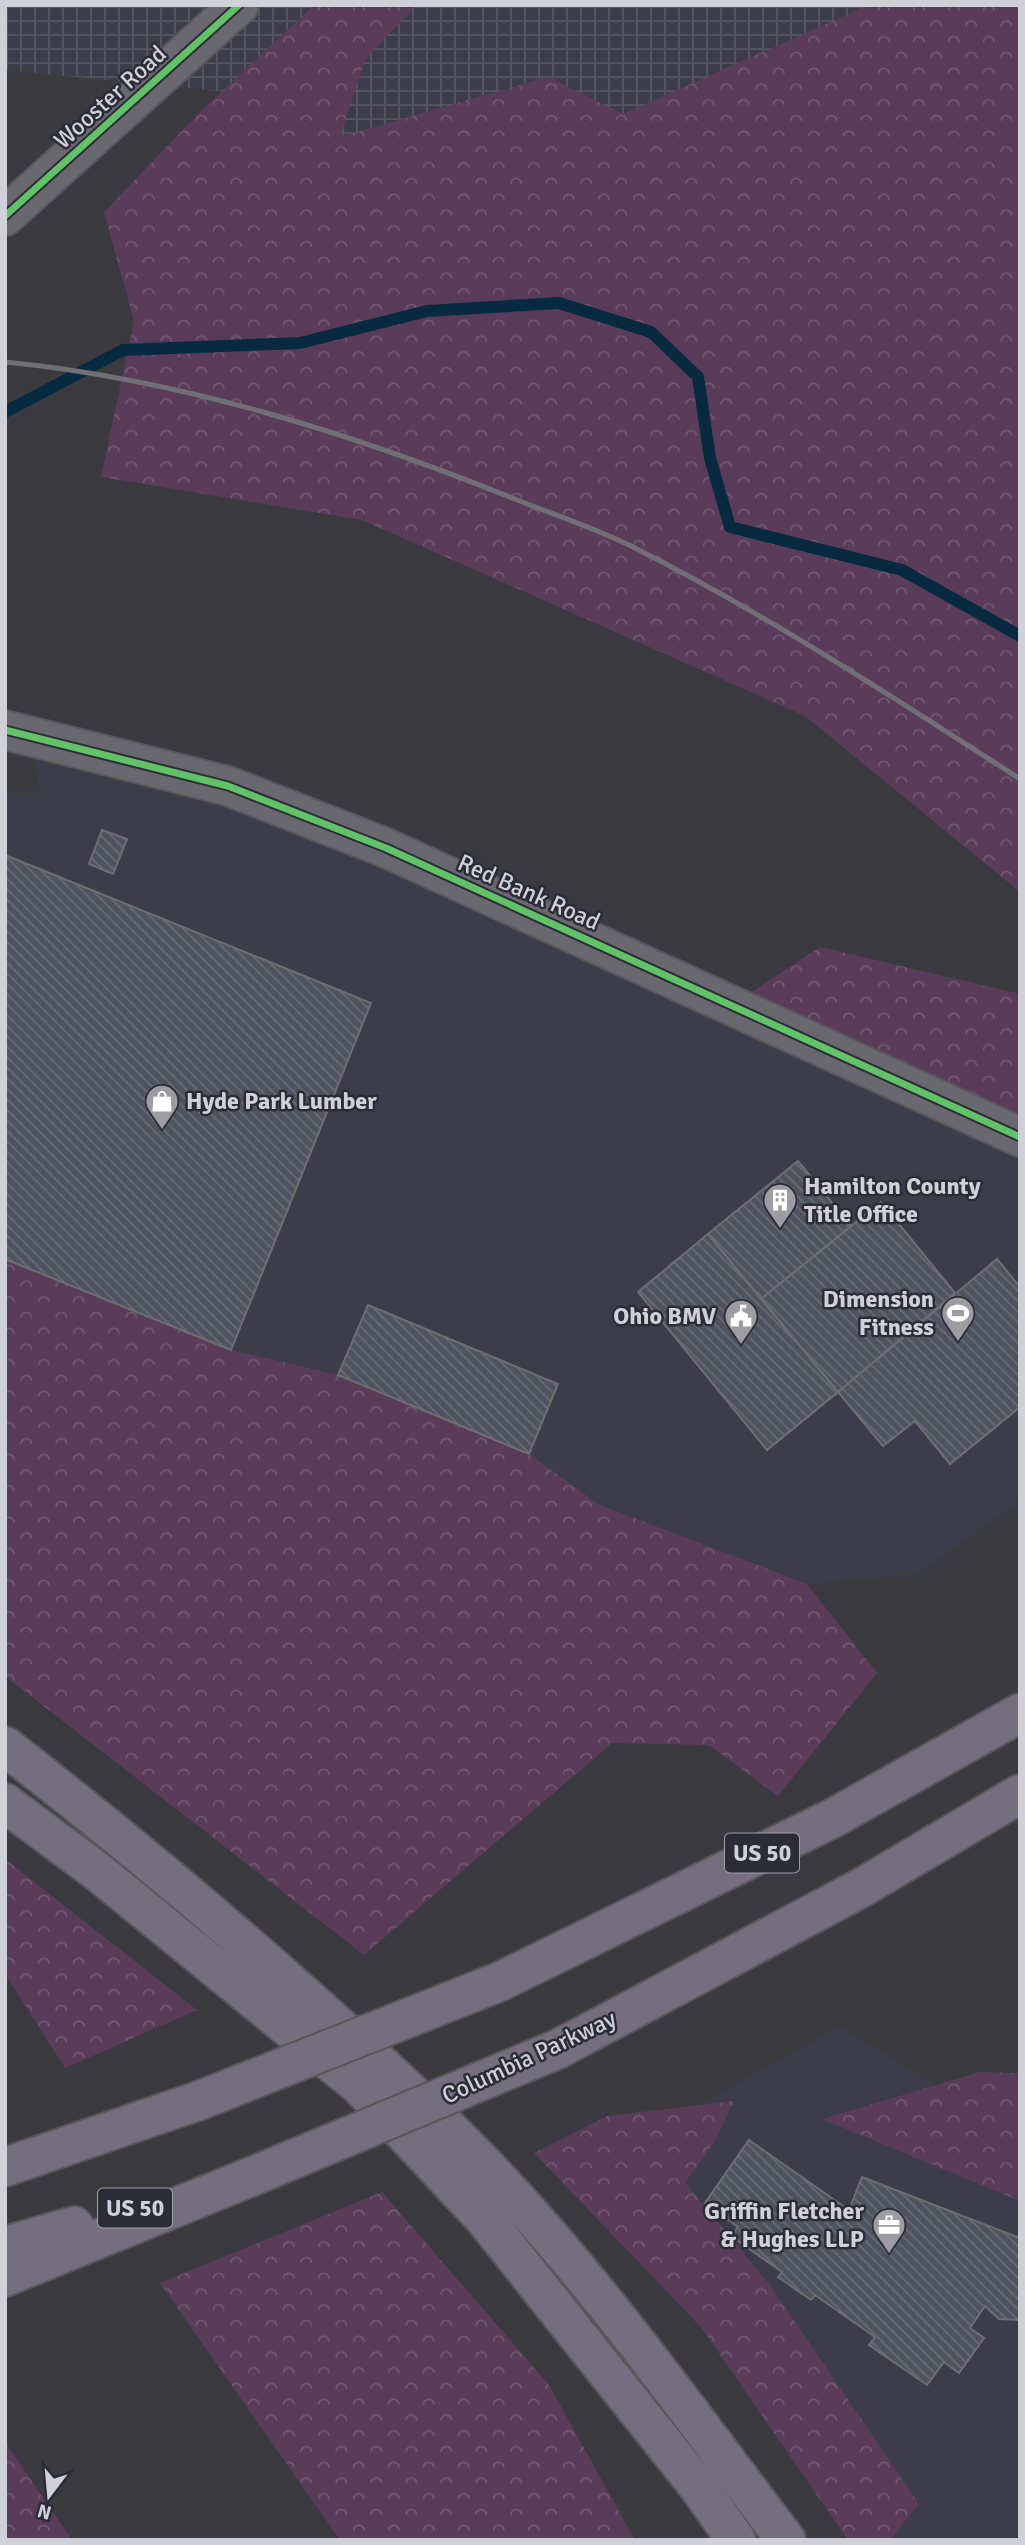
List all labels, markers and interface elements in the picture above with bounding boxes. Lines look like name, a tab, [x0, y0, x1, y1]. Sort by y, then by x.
street label: Wooster Road	[48, 39, 172, 155]
street label: Red Bank Road	[453, 847, 605, 937]
shop icon: Hyde Park Lumber	[143, 1082, 181, 1131]
place label: Hyde Park Lumber	[186, 1086, 377, 1116]
place label: Hamilton County Title Office	[804, 1171, 981, 1229]
building icon: Hamilton County Title Office	[761, 1181, 799, 1230]
place label: Dimension Fitness	[823, 1284, 934, 1342]
sports icon: Dimension Fitness	[939, 1294, 977, 1343]
public building icon: Ohio BMV	[722, 1297, 760, 1346]
place label: Ohio BMV	[613, 1301, 716, 1331]
road number: US 50	[725, 1834, 799, 1872]
street label: Columbia Parkway	[437, 2004, 621, 2110]
road number: US 50	[98, 2188, 172, 2228]
place label: Griffin Fletcher & Hughes LLP	[704, 2196, 864, 2254]
office icon: Griffin Fletcher & Hughes LLP	[870, 2206, 908, 2255]
north arrow	[14, 2461, 84, 2531]
text: N	[35, 2498, 54, 2525]

